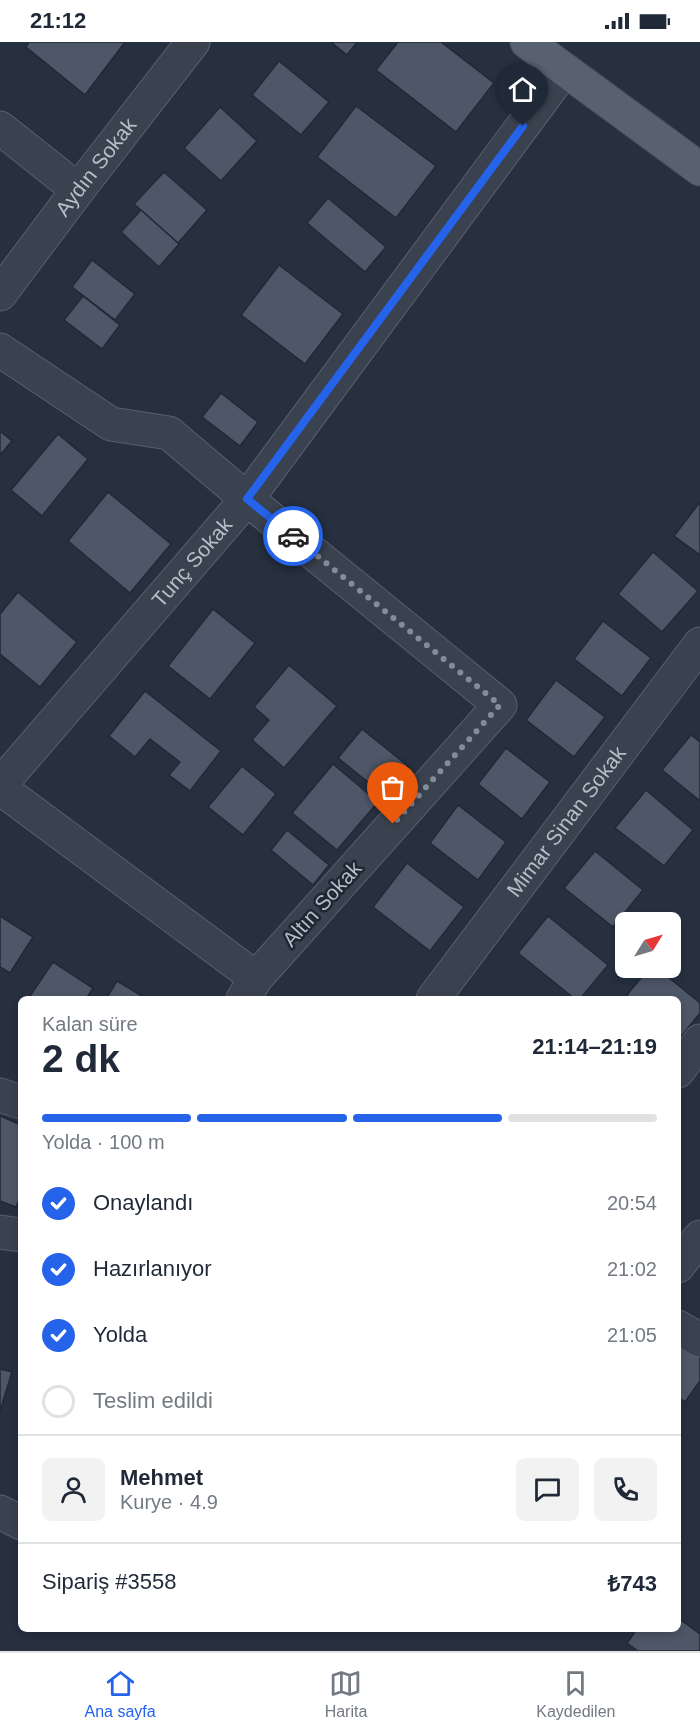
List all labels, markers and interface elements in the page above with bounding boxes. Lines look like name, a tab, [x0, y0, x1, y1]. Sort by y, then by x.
text: 21:12	[30, 8, 86, 33]
pin	[497, 64, 548, 126]
icon: home	[506, 73, 539, 106]
street label: Aydın Sokak	[51, 113, 141, 220]
courier	[263, 506, 323, 566]
street label: Tunç Sokak	[147, 513, 237, 611]
icon: car	[277, 520, 310, 553]
street label: Mimar Sinan Sokak	[502, 741, 630, 901]
pin	[367, 762, 418, 824]
icon: bag	[376, 771, 409, 804]
street label: Altın Sokak	[278, 856, 366, 951]
north arrow	[615, 912, 681, 978]
map controls	[615, 912, 681, 978]
text: Kalan süre	[42, 1013, 138, 1035]
text: 21:14–21:19	[532, 1034, 657, 1059]
text: 2 dk	[42, 1037, 120, 1080]
text: Yolda · 100 m	[42, 1131, 165, 1153]
icon: check	[42, 1187, 75, 1220]
text: Onaylandı	[93, 1190, 193, 1215]
text: 20:54	[607, 1192, 657, 1214]
icon: check	[42, 1253, 75, 1286]
text: Hazırlanıyor	[93, 1256, 212, 1281]
text: 21:02	[607, 1258, 657, 1280]
icon: check	[42, 1319, 75, 1352]
text: Yolda	[93, 1322, 147, 1347]
text: 21:05	[607, 1324, 657, 1346]
text: Teslim edildi	[93, 1388, 213, 1413]
button: person	[42, 1458, 105, 1521]
button: chat	[516, 1458, 579, 1521]
button: phone	[594, 1458, 657, 1521]
text: Mehmet	[120, 1465, 203, 1490]
text: Kurye · 4.9	[120, 1491, 218, 1513]
text: Sipariş #3558	[42, 1569, 177, 1594]
text: ₺743	[608, 1571, 657, 1596]
tab: Ana sayfa	[84, 1667, 156, 1721]
tab: Harita	[325, 1667, 367, 1721]
tab: Kaydedilen	[536, 1667, 615, 1721]

